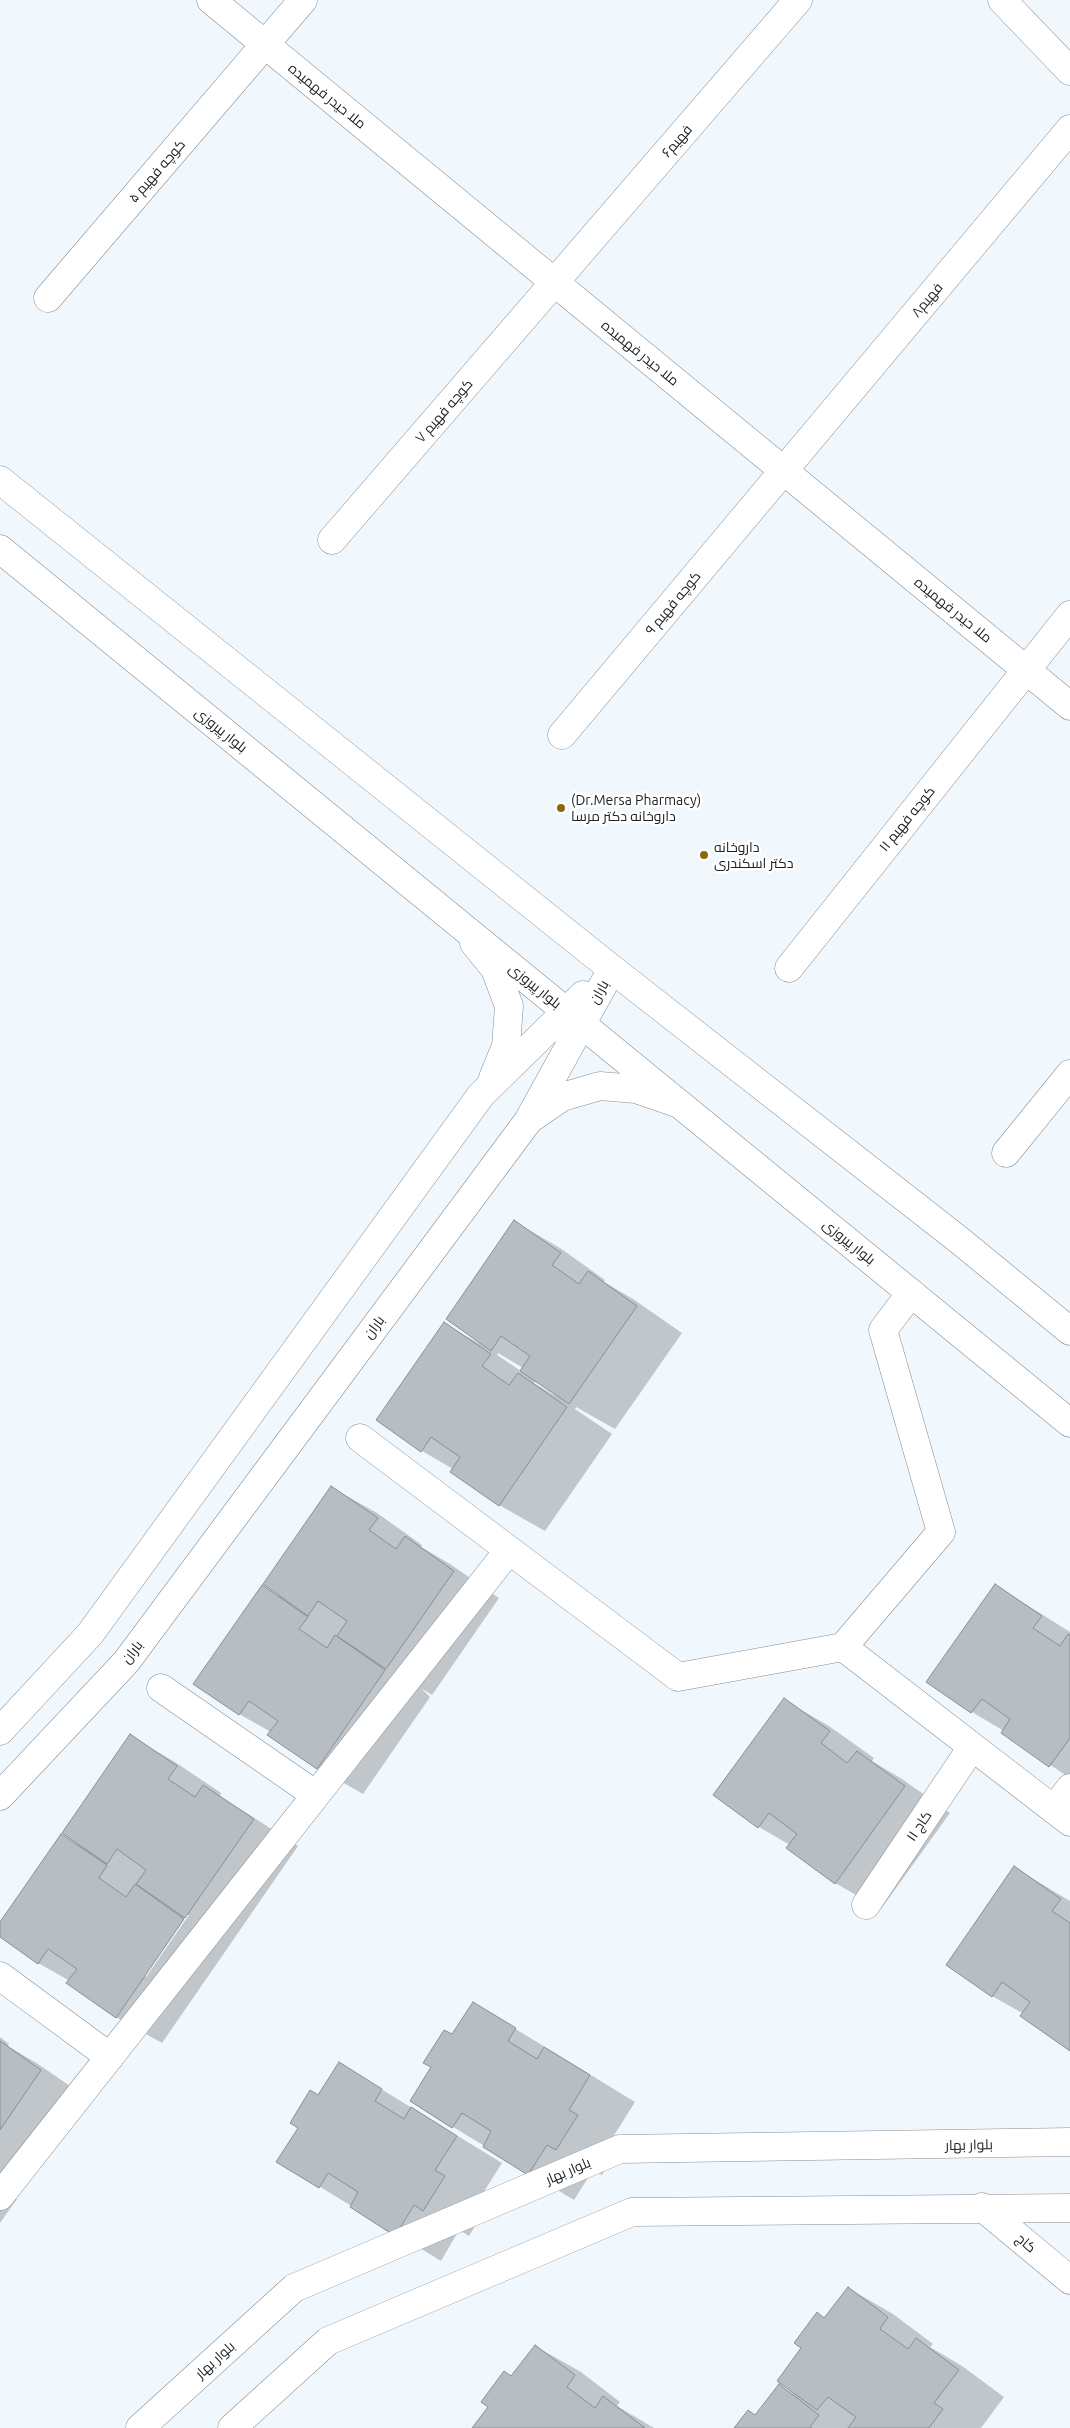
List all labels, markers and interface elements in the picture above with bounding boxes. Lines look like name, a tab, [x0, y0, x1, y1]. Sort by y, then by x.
street label: ملا حیدر فهمیده	[285, 60, 369, 132]
street label: فهیم۶	[658, 121, 696, 161]
street label: کوچه فهیم ۵	[125, 136, 189, 206]
street label: فهیم۸	[908, 279, 946, 321]
street label: ملا حیدر فهمیده	[598, 317, 682, 389]
street label: کوچه فهیم ۷	[412, 376, 476, 446]
street label: کوچه فهیم ۹	[642, 568, 704, 638]
street label: ملا حیدر فهمیده	[911, 574, 995, 646]
street label: بلوار پیروزی	[191, 704, 251, 756]
street label: کوچه فهیم ۱۱	[876, 783, 938, 855]
place label: (Dr.Mersa Pharmacy) داروخانه دکتر مرسا	[571, 792, 701, 824]
marker: (Dr.Mersa Pharmacy) داروخانه دکتر مرسا	[555, 802, 567, 814]
place label: داروخانه دکتر اسکندری	[714, 839, 793, 872]
marker: داروخانه دکتر اسکندری	[698, 849, 710, 861]
street label: بلوار پیروزی	[505, 960, 565, 1012]
street label: باران	[586, 977, 612, 1007]
street label: بلوار پیروزی	[819, 1216, 879, 1268]
street label: باران	[360, 1312, 388, 1342]
street label: باران	[118, 1637, 146, 1667]
street label: کاج ۱۱	[903, 1808, 935, 1844]
street label: بلوار بهار	[945, 2136, 993, 2154]
street label: بلوار بهار	[543, 2154, 593, 2188]
street label: کاج	[1013, 2230, 1039, 2256]
street label: بلوار بهار	[192, 2338, 238, 2382]

